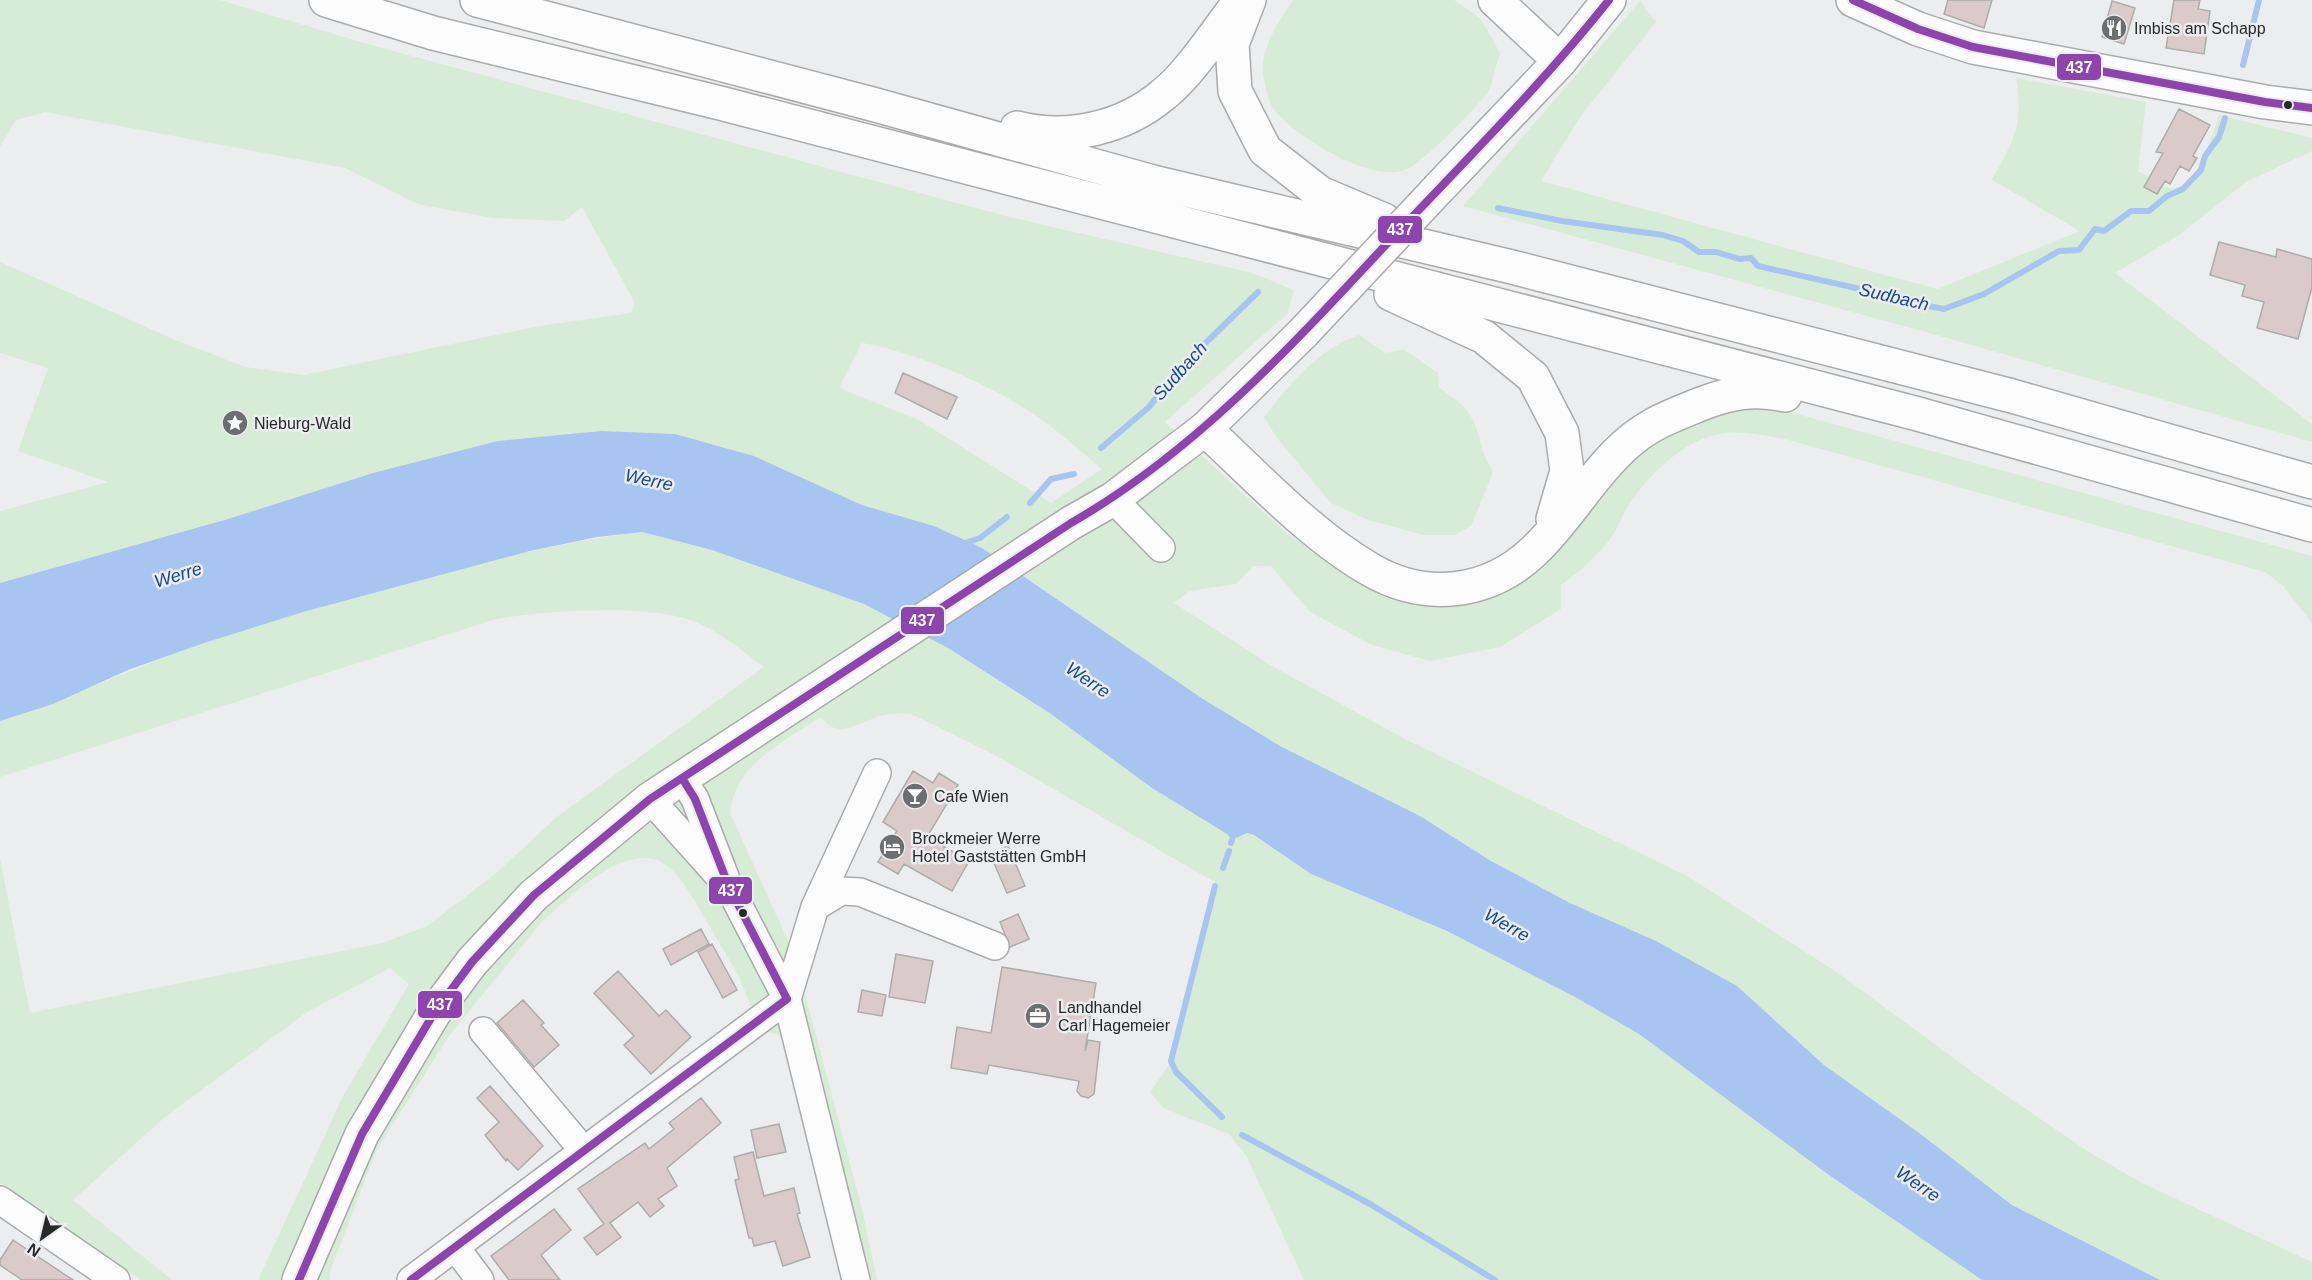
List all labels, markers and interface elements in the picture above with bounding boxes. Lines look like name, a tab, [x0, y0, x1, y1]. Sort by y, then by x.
restaurant icon: Imbiss am Schapp	[2099, 13, 2129, 43]
place label: Imbiss am Schapp	[2134, 20, 2266, 37]
line badge: 437	[2056, 53, 2102, 81]
text: 437	[2066, 59, 2092, 76]
unlabelled marker	[2282, 99, 2294, 111]
line badge: 437	[1377, 215, 1423, 244]
text: 437	[1387, 221, 1413, 238]
water label: Sudbach	[1857, 279, 1931, 315]
water label: Sudbach	[1149, 338, 1211, 404]
place icon: Nieburg-Wald	[220, 408, 250, 438]
place label: Nieburg-Wald	[254, 415, 351, 432]
water label: Werre	[623, 465, 675, 495]
water label: Werre	[152, 558, 204, 592]
line badge: 437	[900, 606, 945, 635]
text: 437	[909, 612, 935, 629]
water label: Werre	[1062, 658, 1114, 702]
bar icon: Cafe Wien	[900, 781, 930, 811]
place label: Cafe Wien	[934, 788, 1009, 805]
place label: Brockmeier Werre Hotel Gaststätten GmbH	[912, 830, 1086, 865]
hotel icon: Brockmeier Werre Hotel Gaststätten GmbH	[877, 832, 907, 862]
line badge: 437	[708, 876, 753, 905]
text: 437	[718, 882, 744, 899]
water label: Werre	[1481, 904, 1533, 946]
unlabelled marker	[737, 907, 749, 919]
line badge: 437	[417, 990, 463, 1019]
text: 437	[427, 996, 453, 1013]
place label: Landhandel Carl Hagemeier	[1058, 999, 1171, 1034]
office icon: Landhandel Carl Hagemeier	[1023, 1001, 1053, 1031]
water label: Werre	[1892, 1162, 1944, 1206]
north arrow	[12, 1208, 72, 1268]
text: N	[24, 1240, 43, 1260]

